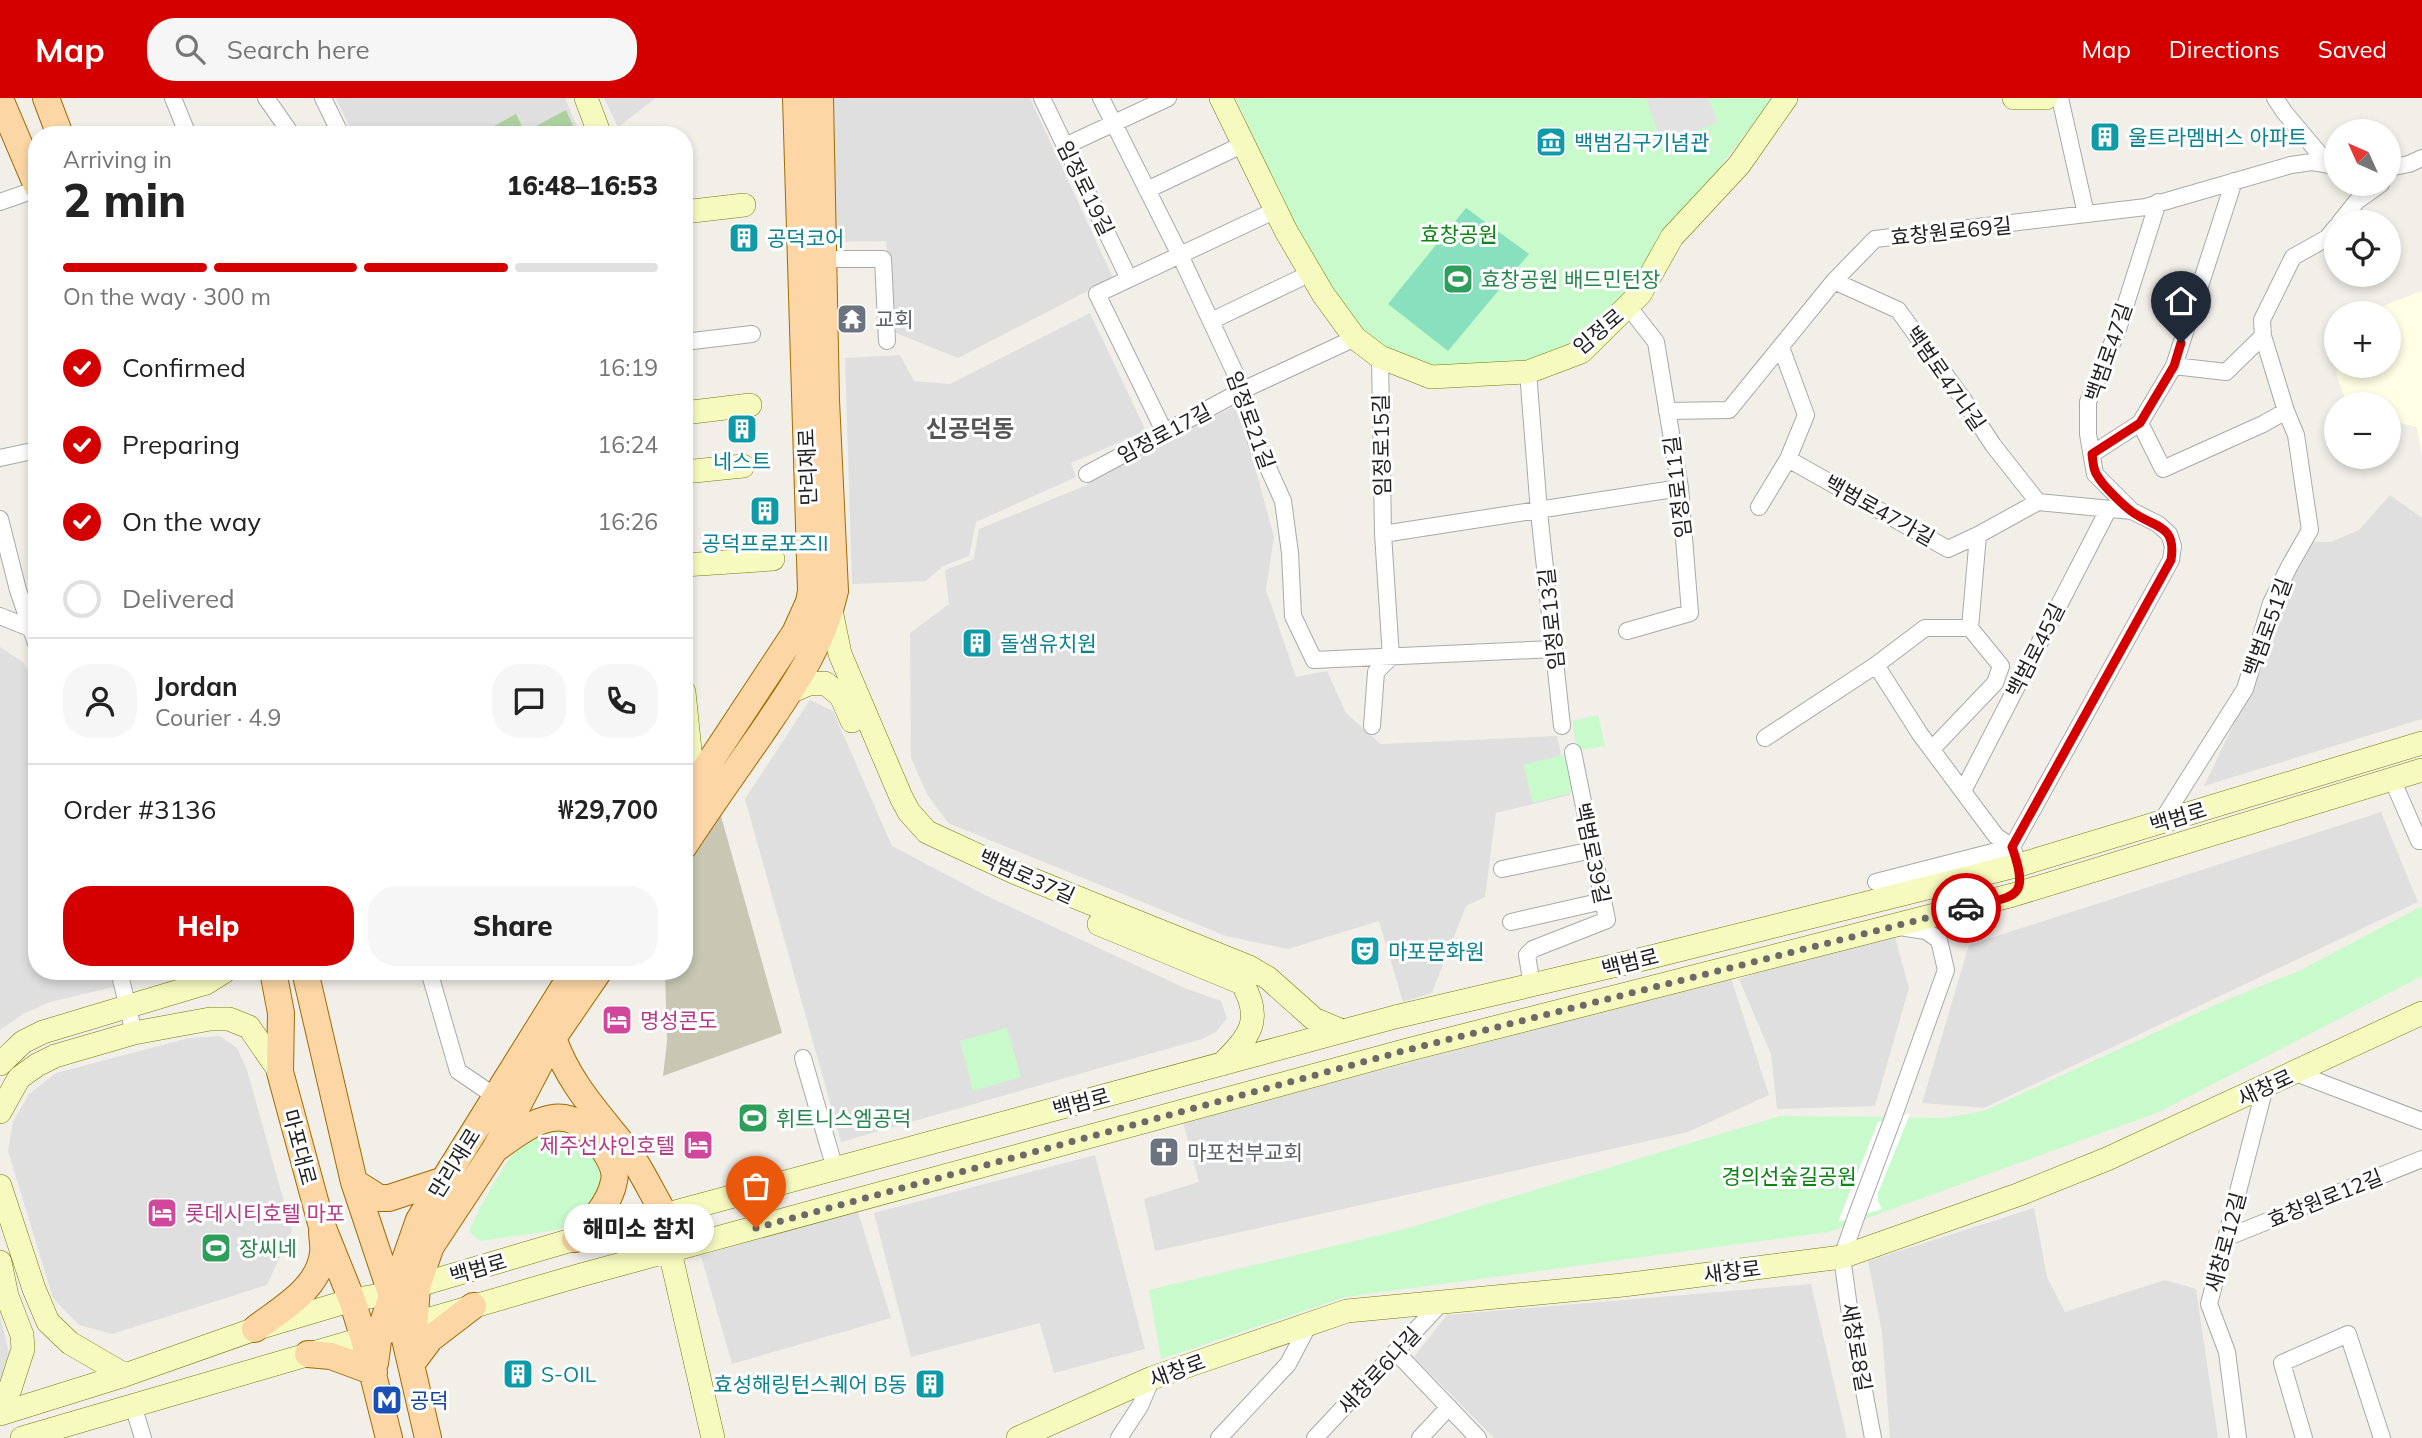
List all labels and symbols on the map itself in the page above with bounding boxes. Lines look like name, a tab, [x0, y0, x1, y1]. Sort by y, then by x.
north arrow	[2324, 119, 2401, 196]
building icon: 울트라멤버스 아파트	[2088, 120, 2122, 154]
place label: 울트라멤버스 아파트	[2128, 124, 2307, 150]
museum icon: 백범김구기념관	[1534, 125, 1568, 159]
place label: 백범김구기념관	[1574, 129, 1709, 155]
street label: 임정로19길	[1052, 136, 1120, 240]
street label: 효창원로69길	[1889, 212, 2013, 250]
building icon: 공덕코어	[727, 221, 761, 255]
park label: 효창공원	[1420, 221, 1498, 247]
place label: 공덕코어	[767, 225, 844, 251]
sports icon: 효창공원 배드민턴장	[1441, 262, 1475, 296]
place label: 효창공원 배드민턴장	[1481, 266, 1660, 292]
pin	[2151, 271, 2211, 343]
street label: 백범로47길	[2079, 299, 2137, 405]
temple icon: 교회	[835, 302, 869, 336]
street label: 임정로	[1567, 302, 1629, 360]
place label: 교회	[875, 306, 914, 332]
street label: 백범로47나길	[1900, 321, 1992, 435]
street label: 임정로21길	[1221, 367, 1281, 473]
street label: 임정로15길	[1367, 394, 1395, 496]
street label: 임정로17길	[1113, 397, 1215, 469]
building icon: 네스트	[725, 412, 759, 446]
district label: 신공덕동	[926, 413, 1014, 443]
street label: 만리재로	[793, 428, 821, 506]
street label: 임정로11길	[1658, 435, 1696, 539]
place label: 네스트	[713, 448, 771, 474]
street label: 백범로47가길	[1820, 469, 1940, 551]
building icon: 공덕프로포즈II	[748, 494, 782, 528]
place label: 공덕프로포즈II	[702, 530, 828, 556]
street label: 임정로13길	[1533, 567, 1569, 671]
street label: 백범로51길	[2237, 574, 2297, 680]
street label: 백범로45길	[2000, 598, 2070, 702]
building icon: 돌샘유치원	[960, 626, 994, 660]
place label: 돌샘유치원	[1000, 630, 1097, 656]
street label: 백범로	[2146, 796, 2210, 838]
street label: 백범로39길	[1570, 800, 1616, 906]
street label: 백범로37길	[975, 843, 1079, 909]
courier	[1931, 873, 2001, 943]
theatre icon: 마포문화원	[1348, 934, 1382, 968]
place label: 마포문화원	[1388, 938, 1485, 964]
street label: 백범로	[1599, 942, 1661, 982]
hotel icon: 명성콘도	[600, 1003, 634, 1037]
place label: 명성콘도	[640, 1007, 717, 1033]
street label: 새창로	[2233, 1063, 2297, 1111]
street label: 백범로	[1050, 1082, 1112, 1122]
sports icon: 휘트니스엠공덕	[736, 1101, 770, 1135]
place label: 휘트니스엠공덕	[776, 1105, 911, 1131]
street label: 마포대로	[277, 1106, 323, 1188]
street label: 만리재로	[422, 1123, 486, 1203]
hotel icon: 제주선샤인호텔	[681, 1128, 715, 1162]
place label: 제주선샤인호텔	[540, 1132, 675, 1158]
church icon: 마포천부교회	[1147, 1135, 1181, 1169]
place label: 마포천부교회	[1187, 1139, 1303, 1165]
pin	[726, 1156, 786, 1228]
park label: 경의선숲길공원	[1721, 1163, 1857, 1189]
street label: 효창원로12길	[2264, 1163, 2386, 1233]
street label: 새창로12길	[2199, 1189, 2251, 1295]
hotel icon: 롯데시티호텔 마포	[145, 1196, 179, 1230]
place label: 롯데시티호텔 마포	[185, 1200, 345, 1226]
callout: 해미소 참치	[564, 1204, 714, 1252]
sports icon: 장씨네	[199, 1231, 233, 1265]
place label: 장씨네	[239, 1235, 297, 1261]
street label: 백범로	[447, 1248, 509, 1288]
street label: 새창로	[1702, 1255, 1762, 1287]
street label: 새창로8길	[1836, 1300, 1878, 1394]
street label: 새창로6나길	[1332, 1321, 1426, 1419]
street label: 새창로	[1145, 1348, 1209, 1392]
building icon: S-OIL	[501, 1357, 535, 1391]
place label: S-OIL	[541, 1361, 597, 1387]
building icon: 효성해링턴스퀘어 B동	[913, 1367, 947, 1401]
place label: 효성해링턴스퀘어 B동	[713, 1371, 907, 1397]
metro station icon: 공덕	[370, 1383, 404, 1417]
place label: 공덕	[410, 1387, 449, 1413]

